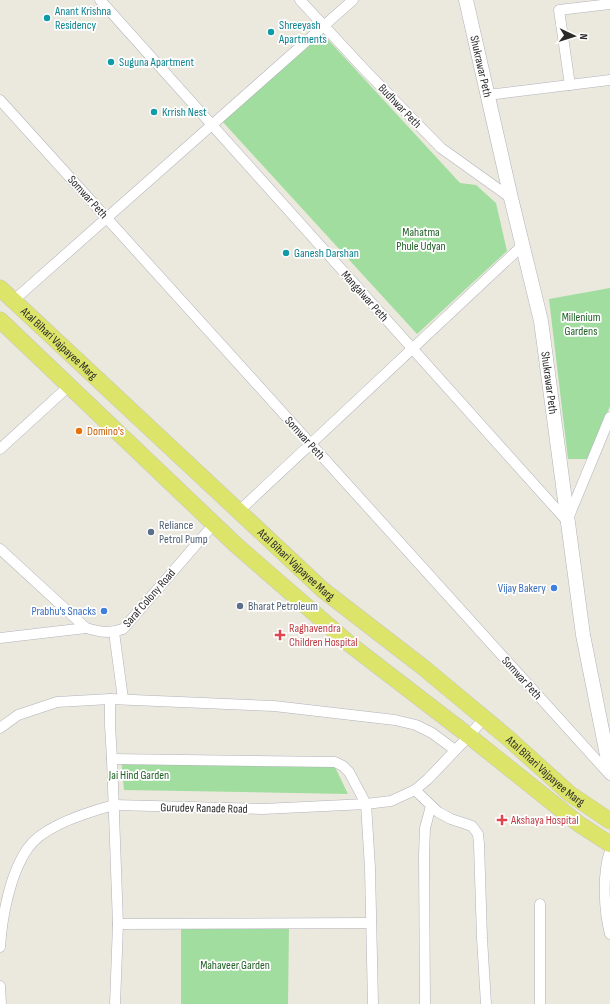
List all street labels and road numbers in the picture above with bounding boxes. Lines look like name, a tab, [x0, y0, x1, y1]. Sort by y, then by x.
street label: Shukrawar Peth	[466, 34, 495, 99]
street label: Budhwar Peth	[375, 81, 424, 132]
street label: Somwar Peth	[64, 173, 111, 222]
street label: Mangalwar Peth	[338, 268, 391, 325]
street label: Atal Bihari Vajpayee Marg	[17, 303, 100, 383]
street label: Shukrawar Peth	[537, 351, 560, 415]
street label: Somwar Peth	[281, 414, 328, 463]
street label: Atal Bihari Vajpayee Marg	[253, 525, 337, 604]
street label: Saraf Colony Road	[120, 566, 179, 631]
street label: Somwar Peth	[498, 654, 545, 703]
street label: Atal Bihari Vajpayee Marg	[502, 732, 587, 810]
street label: Gurudev Ranade Road	[160, 800, 248, 817]

